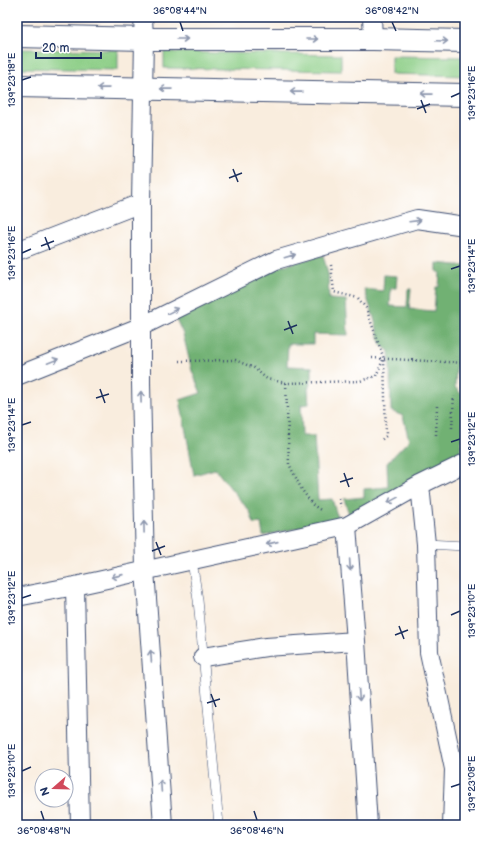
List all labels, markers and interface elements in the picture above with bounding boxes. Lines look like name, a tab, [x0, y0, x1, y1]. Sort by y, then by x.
text: 36°08'44"N	[153, 5, 207, 17]
text: 36°08'42"N	[365, 5, 419, 17]
scale bar	[36, 34, 101, 60]
one-way arrow	[175, 35, 188, 43]
one-way arrow	[305, 35, 318, 43]
one-way arrow	[435, 37, 448, 44]
text: 20 m	[42, 41, 69, 56]
text: 139°23'18"E	[6, 52, 18, 107]
text: 139°23'16"E	[466, 65, 478, 120]
one-way arrow	[97, 84, 110, 92]
one-way arrow	[160, 86, 173, 93]
one-way arrow	[290, 88, 303, 96]
one-way arrow	[420, 91, 433, 98]
one-way arrow	[409, 217, 422, 225]
text: 139°23'16"E	[6, 225, 18, 280]
text: 139°23'14"E	[466, 238, 478, 293]
one-way arrow	[284, 252, 297, 259]
one-way arrow	[167, 307, 179, 314]
one-way arrow	[47, 357, 59, 365]
one-way arrow	[137, 391, 145, 404]
text: 139°23'14"E	[6, 397, 18, 452]
text: 139°23'12"E	[466, 411, 478, 466]
one-way arrow	[387, 497, 399, 505]
one-way arrow	[140, 521, 148, 534]
one-way arrow	[266, 540, 279, 547]
one-way arrow	[346, 558, 353, 571]
text: 139°23'12"E	[6, 570, 18, 625]
one-way arrow	[111, 573, 124, 581]
text: 139°23'10"E	[466, 583, 478, 638]
one-way arrow	[148, 650, 155, 663]
one-way arrow	[356, 688, 363, 701]
text: 139°23'10"E	[6, 743, 18, 798]
text: 139°23'08"E	[466, 755, 478, 812]
north arrow	[34, 768, 74, 808]
one-way arrow	[157, 780, 164, 793]
text: N	[38, 785, 53, 797]
text: 36°08'48"N	[17, 825, 71, 837]
text: 36°08'46"N	[230, 825, 284, 837]

